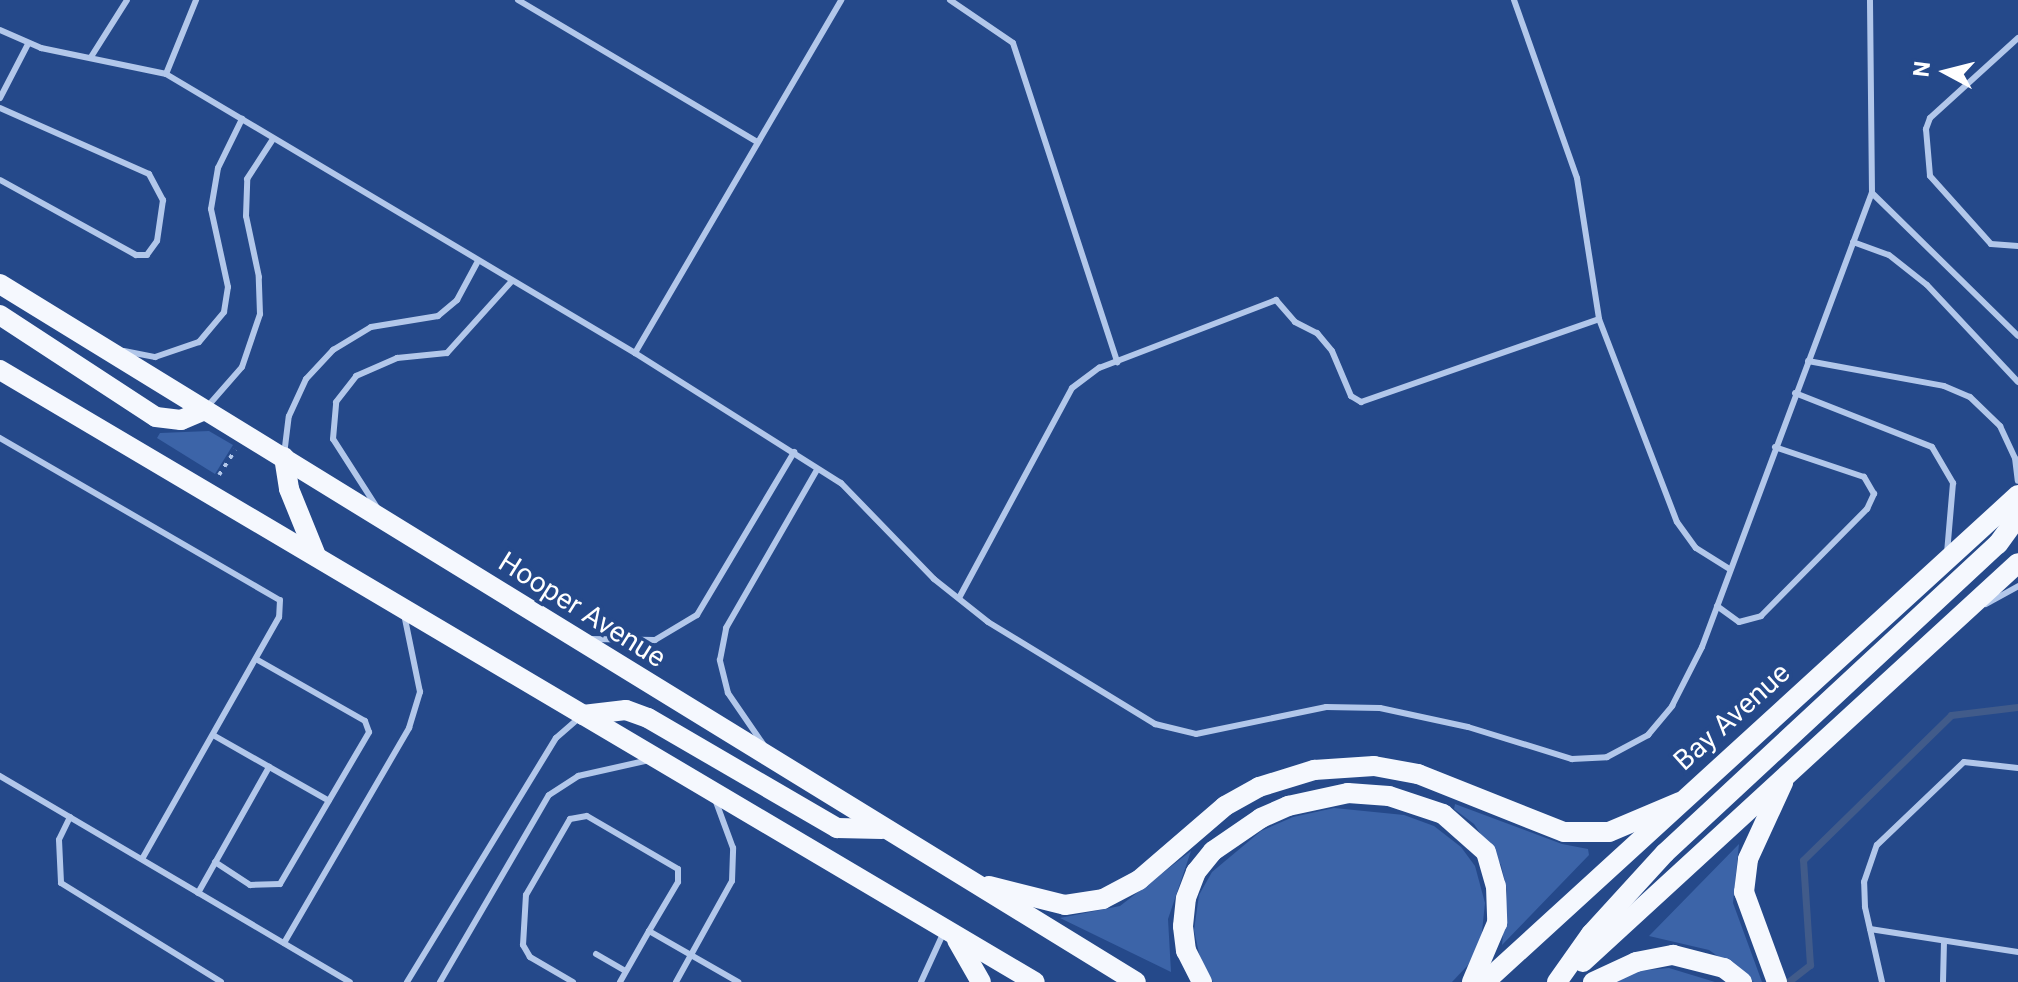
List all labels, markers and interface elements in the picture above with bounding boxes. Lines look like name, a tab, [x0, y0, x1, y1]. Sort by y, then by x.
north arrow	[1906, 32, 1986, 112]
text: N	[1908, 60, 1935, 78]
street label: Hooper Avenue	[492, 545, 672, 675]
street label: Bay Avenue	[1667, 656, 1797, 778]

